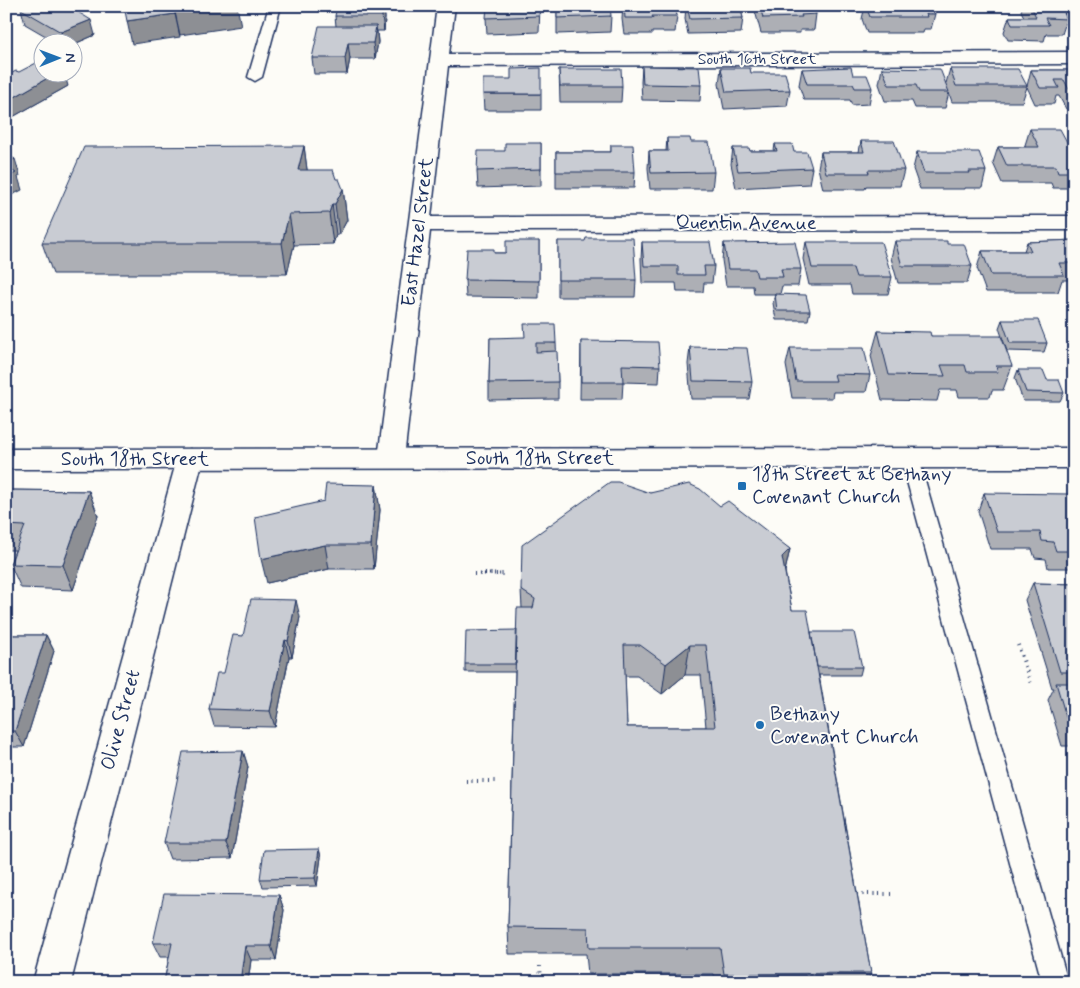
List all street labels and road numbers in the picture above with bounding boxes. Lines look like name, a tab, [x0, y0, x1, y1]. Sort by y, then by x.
street label: South 16th Street	[698, 49, 817, 70]
street label: East Hazel Street	[395, 155, 441, 308]
street label: Quentin Avenue	[675, 210, 817, 237]
street label: South 18th Street	[466, 445, 614, 472]
street label: South 18th Street	[61, 446, 209, 473]
street label: Olive Street	[95, 667, 147, 773]

